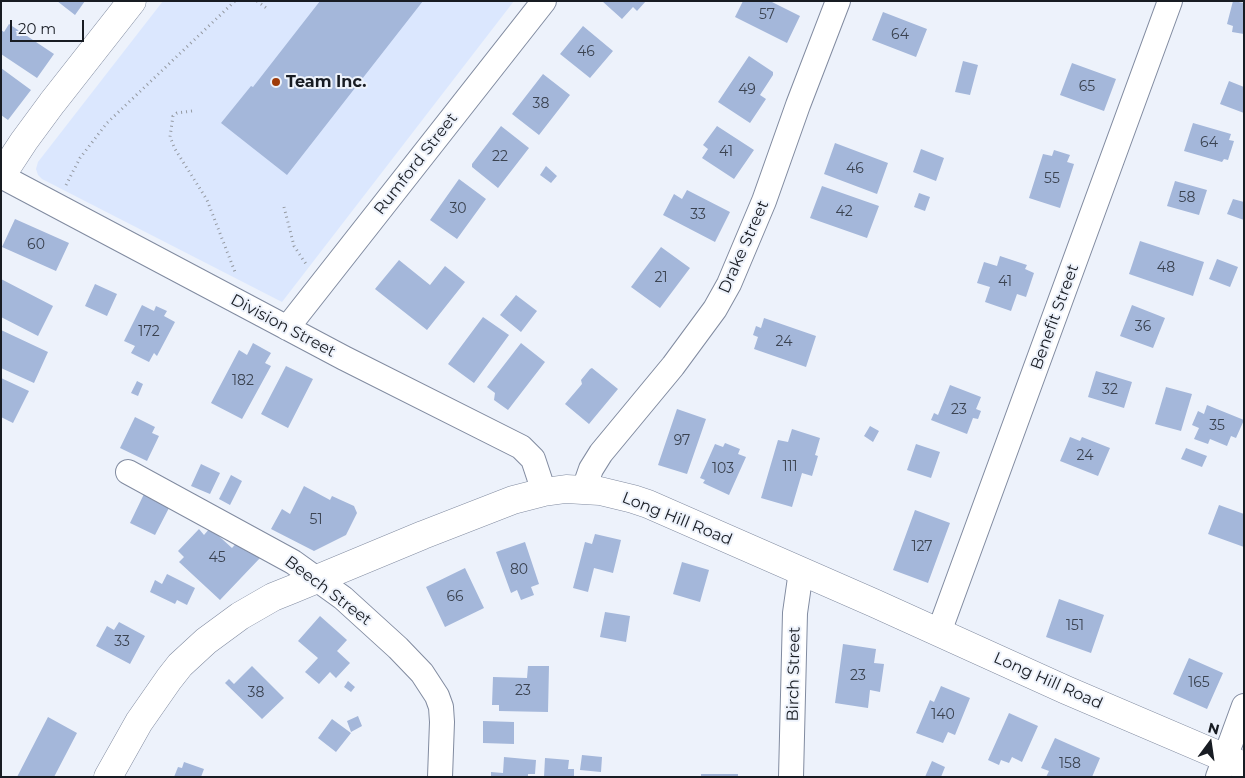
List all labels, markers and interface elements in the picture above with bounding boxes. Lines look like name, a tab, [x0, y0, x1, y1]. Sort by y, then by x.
house number: 57	[759, 7, 775, 23]
scale bar	[12, 10, 86, 42]
text: 20 m	[18, 19, 56, 38]
house number: 64	[891, 27, 909, 43]
house number: 46	[577, 44, 595, 60]
place label: Team Inc.	[286, 72, 366, 92]
marker: Team Inc.	[270, 76, 282, 88]
house number: 65	[1079, 79, 1095, 95]
house number: 49	[738, 82, 756, 98]
house number: 38	[533, 96, 549, 112]
street label: Rumford Street	[370, 109, 462, 219]
house number: 64	[1200, 135, 1218, 151]
house number: 41	[719, 144, 733, 160]
house number: 22	[492, 149, 508, 165]
house number: 46	[846, 161, 864, 177]
house number: 55	[1044, 171, 1060, 187]
house number: 58	[1179, 190, 1195, 206]
street label: Drake Street	[715, 197, 773, 297]
house number: 30	[449, 201, 467, 217]
house number: 42	[835, 204, 853, 220]
house number: 33	[690, 207, 706, 223]
house number: 60	[27, 237, 45, 253]
house number: 48	[1157, 260, 1175, 276]
street label: Benefit Street	[1027, 262, 1083, 372]
house number: 21	[654, 270, 668, 286]
house number: 41	[998, 274, 1012, 290]
street label: Division Street	[227, 290, 339, 362]
house number: 36	[1135, 319, 1151, 335]
house number: 172	[138, 324, 160, 340]
house number: 24	[776, 334, 792, 350]
house number: 182	[232, 373, 254, 389]
house number: 32	[1102, 382, 1118, 398]
house number: 23	[951, 402, 967, 418]
house number: 35	[1209, 418, 1225, 434]
house number: 97	[674, 433, 690, 449]
house number: 24	[1077, 448, 1093, 464]
house number: 111	[782, 459, 798, 475]
house number: 103	[712, 461, 734, 477]
street label: Long Hill Road	[619, 488, 735, 550]
house number: 51	[310, 512, 322, 528]
house number: 127	[911, 539, 933, 555]
house number: 45	[208, 550, 226, 566]
street label: Beech Street	[281, 552, 375, 630]
house number: 80	[510, 562, 528, 578]
house number: 66	[446, 589, 464, 605]
house number: 151	[1066, 618, 1084, 634]
street label: Birch Street	[784, 626, 804, 722]
house number: 33	[114, 634, 130, 650]
street label: Long Hill Road	[991, 648, 1105, 714]
house number: 23	[850, 668, 866, 684]
house number: 165	[1188, 675, 1210, 691]
house number: 23	[515, 683, 531, 699]
house number: 38	[248, 685, 264, 701]
house number: 140	[931, 707, 955, 723]
north arrow	[1185, 718, 1235, 768]
text: N	[1206, 718, 1221, 739]
house number: 158	[1059, 756, 1081, 772]

